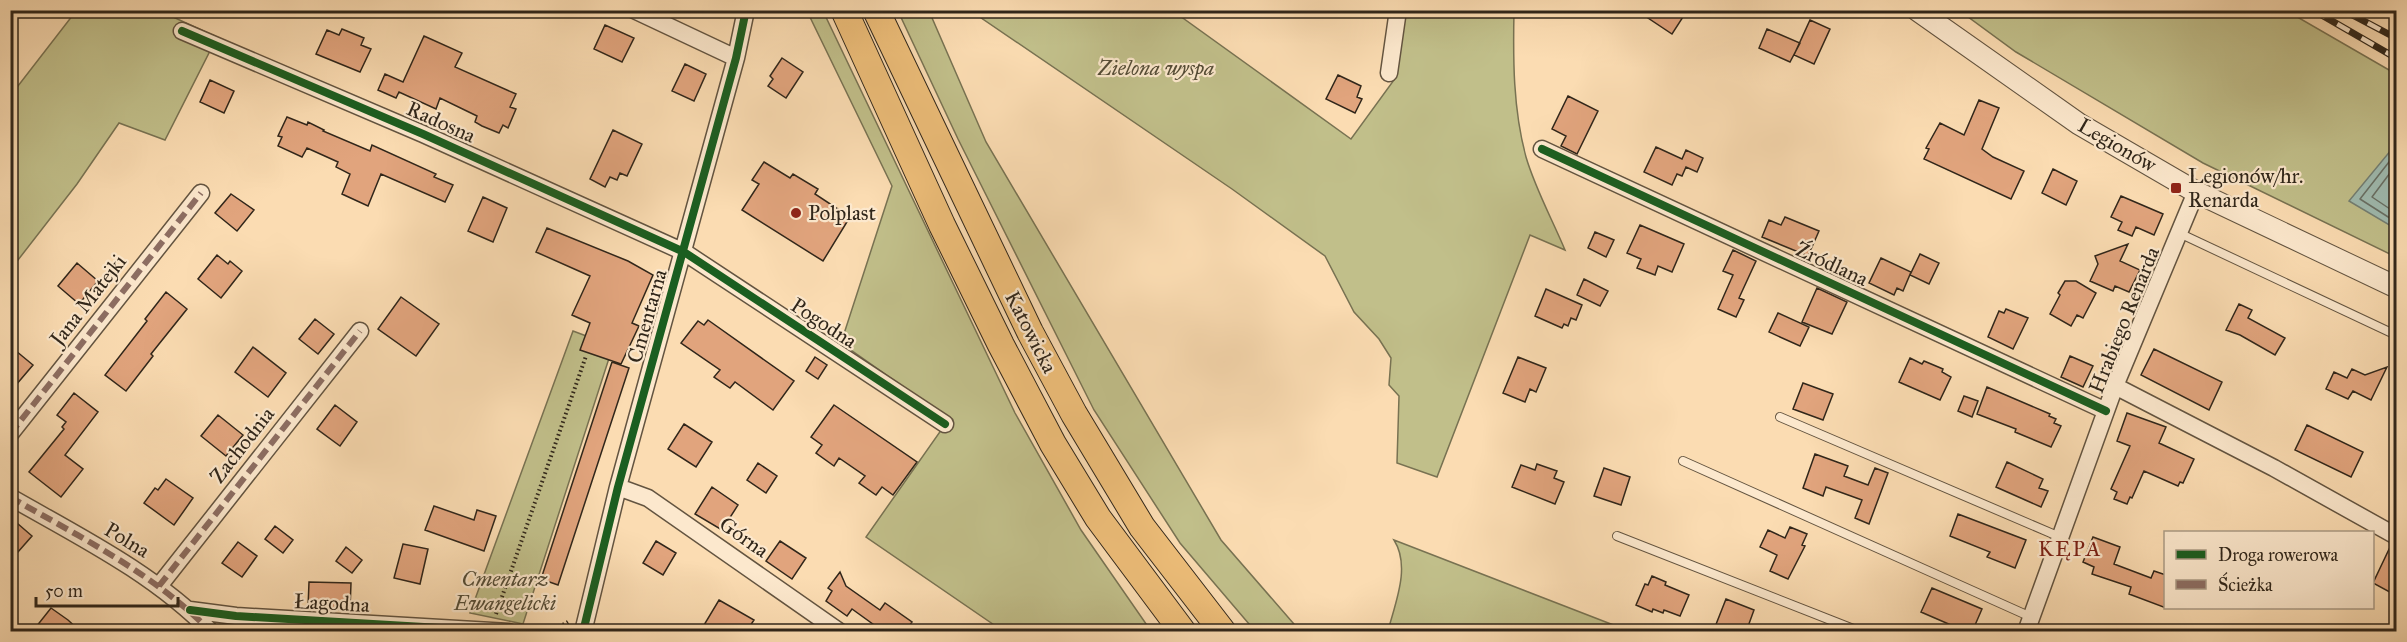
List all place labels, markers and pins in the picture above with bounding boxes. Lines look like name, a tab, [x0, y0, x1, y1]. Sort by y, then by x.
place label: Legionów/hr. Renarda	[2188, 163, 2303, 213]
marker: Legionów/hr. Renarda	[2169, 181, 2183, 195]
place label: Polplast	[808, 200, 876, 226]
marker: Polplast	[789, 206, 803, 220]

